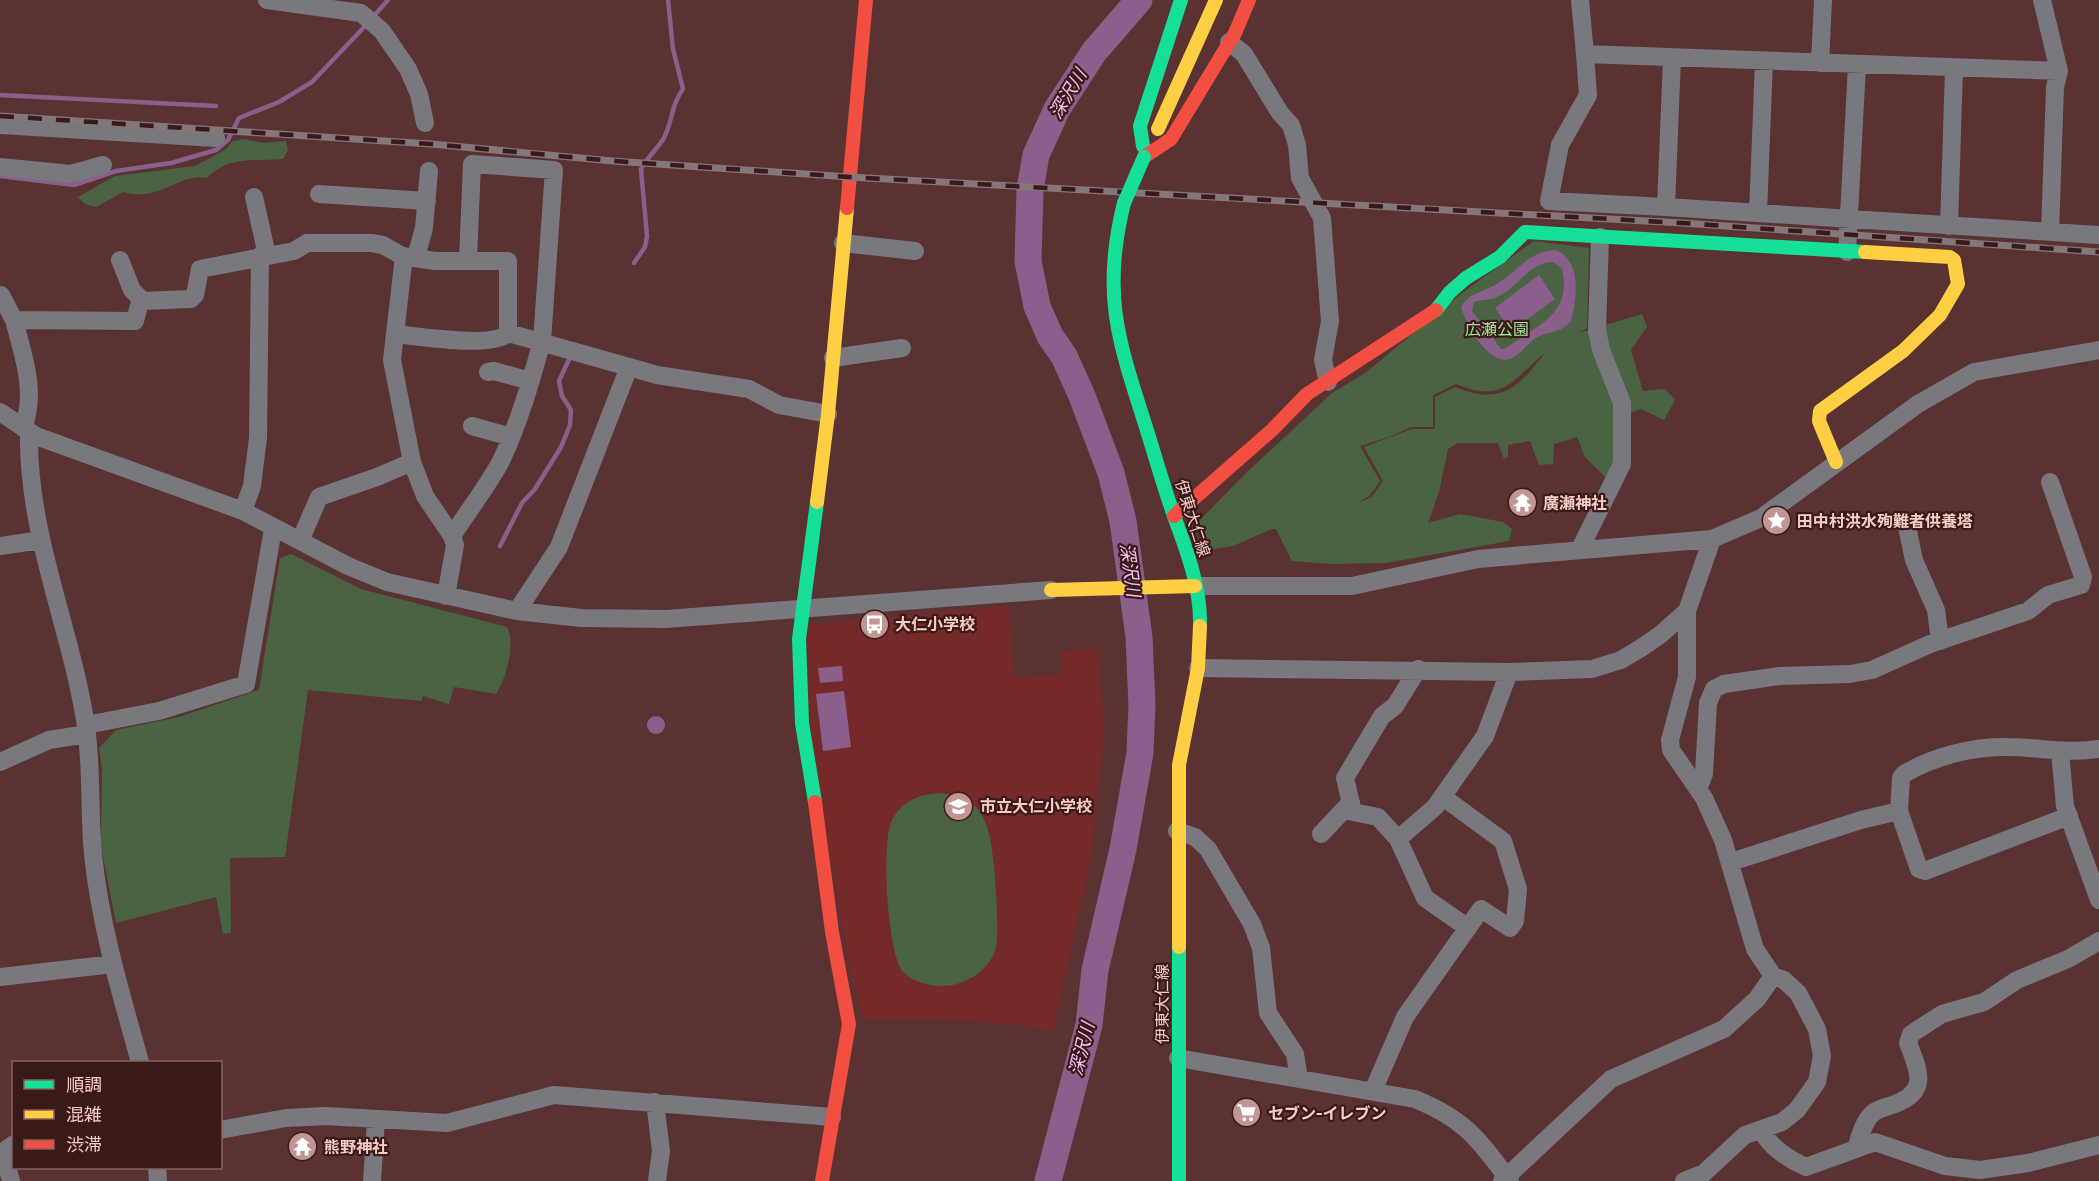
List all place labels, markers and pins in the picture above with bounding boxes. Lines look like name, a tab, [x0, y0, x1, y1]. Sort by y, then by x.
temple icon: 廣瀬神社	[1506, 487, 1538, 519]
place label: 廣瀬神社	[1543, 494, 1607, 513]
place icon: 田中村洪水殉難者供養塔	[1760, 505, 1792, 537]
place label: 田中村洪水殉難者供養塔	[1797, 512, 1973, 531]
bus stop icon: 大仁小学校	[858, 608, 890, 640]
place label: 大仁小学校	[895, 615, 975, 634]
school or university icon: 市立大仁小学校	[943, 790, 975, 822]
place label: 市立大仁小学校	[980, 797, 1092, 816]
supermarket icon: セブン-イレブン	[1231, 1097, 1263, 1129]
place label: セブン-イレブン	[1268, 1104, 1387, 1123]
temple icon: 熊野神社	[287, 1131, 319, 1163]
place label: 熊野神社	[324, 1138, 388, 1157]

